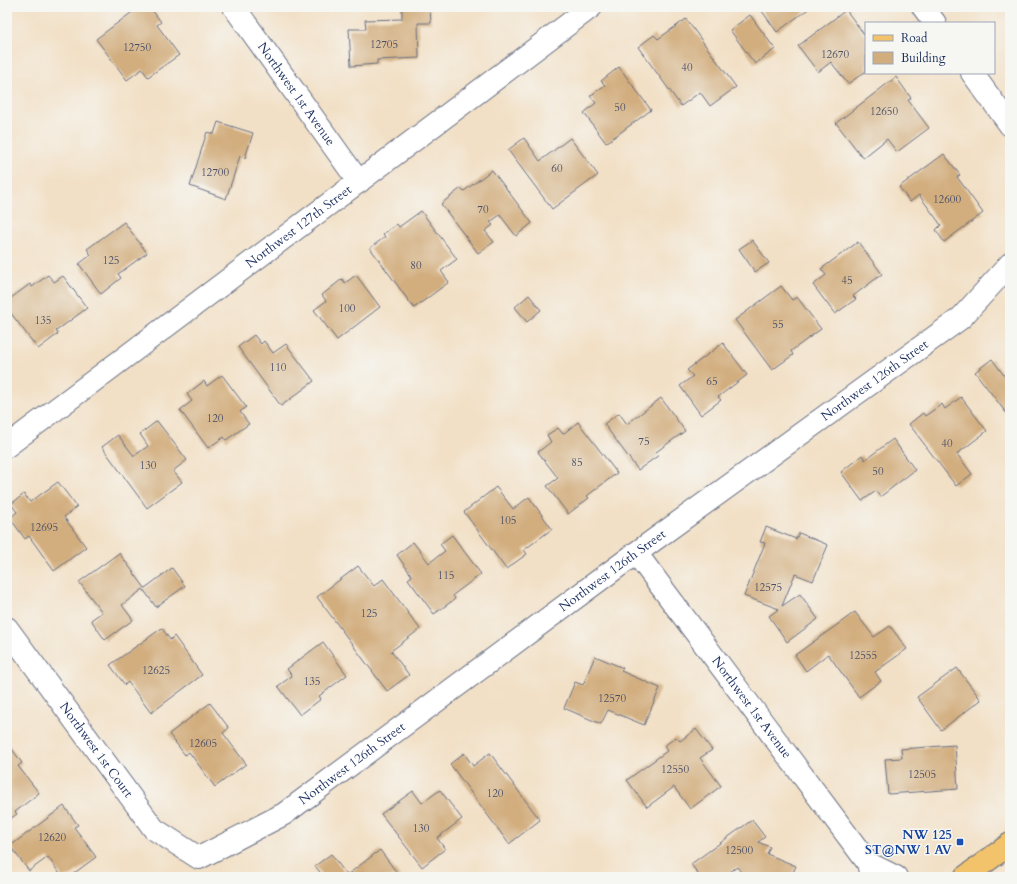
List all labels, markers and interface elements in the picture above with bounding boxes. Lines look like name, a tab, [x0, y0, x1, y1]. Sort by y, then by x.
legend	[865, 22, 995, 74]
text: Road	[901, 30, 928, 46]
house number: 12705	[370, 37, 398, 52]
street label: Northwest 1st Avenue	[253, 39, 339, 150]
house number: 12750	[123, 40, 151, 55]
house number: 12670	[821, 47, 849, 62]
text: Building	[901, 50, 946, 66]
house number: 40	[681, 60, 693, 75]
house number: 50	[614, 100, 626, 115]
house number: 12650	[870, 104, 898, 119]
house number: 60	[551, 161, 563, 176]
house number: 12700	[201, 165, 229, 180]
street label: Northwest 127th Street	[242, 181, 356, 272]
house number: 12600	[933, 192, 961, 207]
house number: 70	[477, 202, 489, 217]
house number: 125	[103, 253, 119, 268]
house number: 80	[410, 258, 422, 273]
house number: 45	[841, 273, 853, 288]
house number: 100	[339, 301, 356, 316]
house number: 135	[35, 313, 51, 328]
house number: 55	[772, 317, 784, 332]
street label: Northwest 126th Street	[817, 335, 932, 425]
house number: 110	[270, 360, 287, 375]
house number: 65	[706, 374, 718, 389]
house number: 120	[207, 411, 224, 426]
house number: 75	[638, 434, 650, 449]
house number: 40	[941, 436, 953, 451]
house number: 85	[571, 455, 583, 470]
house number: 130	[140, 458, 157, 473]
house number: 50	[872, 464, 884, 479]
house number: 105	[500, 513, 516, 528]
house number: 12695	[30, 520, 58, 535]
street label: Northwest 126th Street	[555, 525, 669, 616]
house number: 115	[438, 568, 454, 583]
house number: 12575	[754, 580, 782, 595]
house number: 125	[361, 606, 377, 621]
house number: 12555	[849, 648, 877, 663]
street label: Northwest 1st Avenue	[708, 653, 796, 762]
house number: 12625	[142, 663, 170, 678]
house number: 135	[304, 674, 320, 689]
house number: 12570	[598, 691, 626, 706]
street label: Northwest 1st Court	[55, 699, 137, 801]
street label: Northwest 126th Street	[295, 718, 409, 809]
house number: 12605	[189, 736, 217, 751]
house number: 12550	[661, 762, 689, 777]
house number: 12505	[908, 767, 936, 782]
house number: 120	[487, 786, 504, 801]
house number: 130	[413, 821, 430, 836]
place label: NW 125 ST@NW 1 AV	[865, 826, 953, 859]
house number: 12620	[38, 830, 66, 845]
marker: NW 125 ST@NW 1 AV	[955, 837, 965, 847]
house number: 12500	[725, 843, 753, 858]

